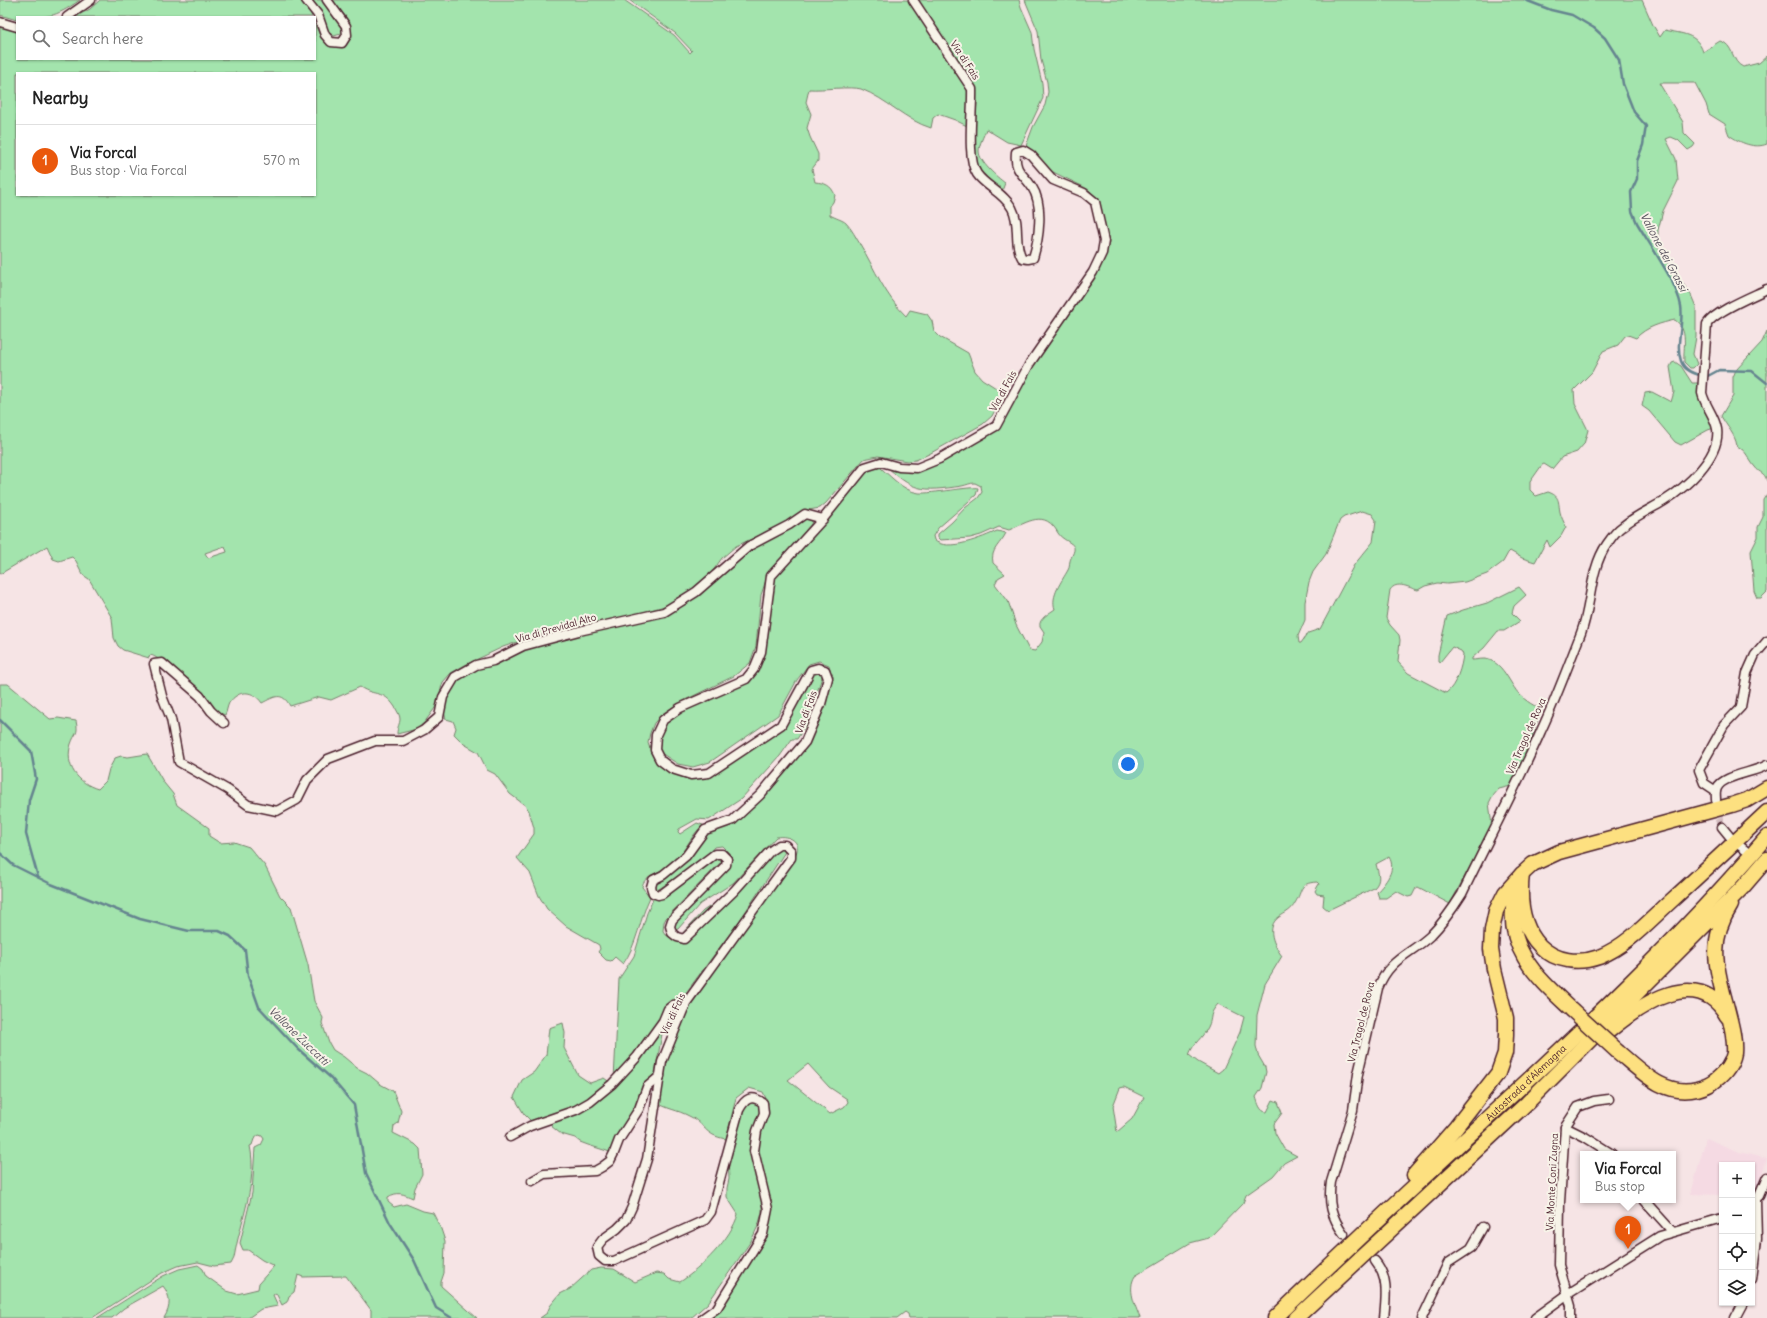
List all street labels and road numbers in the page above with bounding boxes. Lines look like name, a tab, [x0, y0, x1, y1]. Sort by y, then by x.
street label: Via di Fais	[947, 38, 983, 83]
street label: Via di Fais	[986, 368, 1020, 414]
street label: Via di Previdal Alto	[514, 610, 598, 646]
street label: Via di Fais	[792, 688, 820, 735]
street label: Via Tragol de Rova	[1503, 695, 1549, 776]
street label: Via Tragol de Rova	[1345, 980, 1377, 1064]
street label: Via di Fais	[658, 991, 689, 1037]
street label: Autostrada d'Alemagna	[1482, 1041, 1569, 1123]
street label: Via Monte Coni Zugna	[1543, 1133, 1561, 1231]

